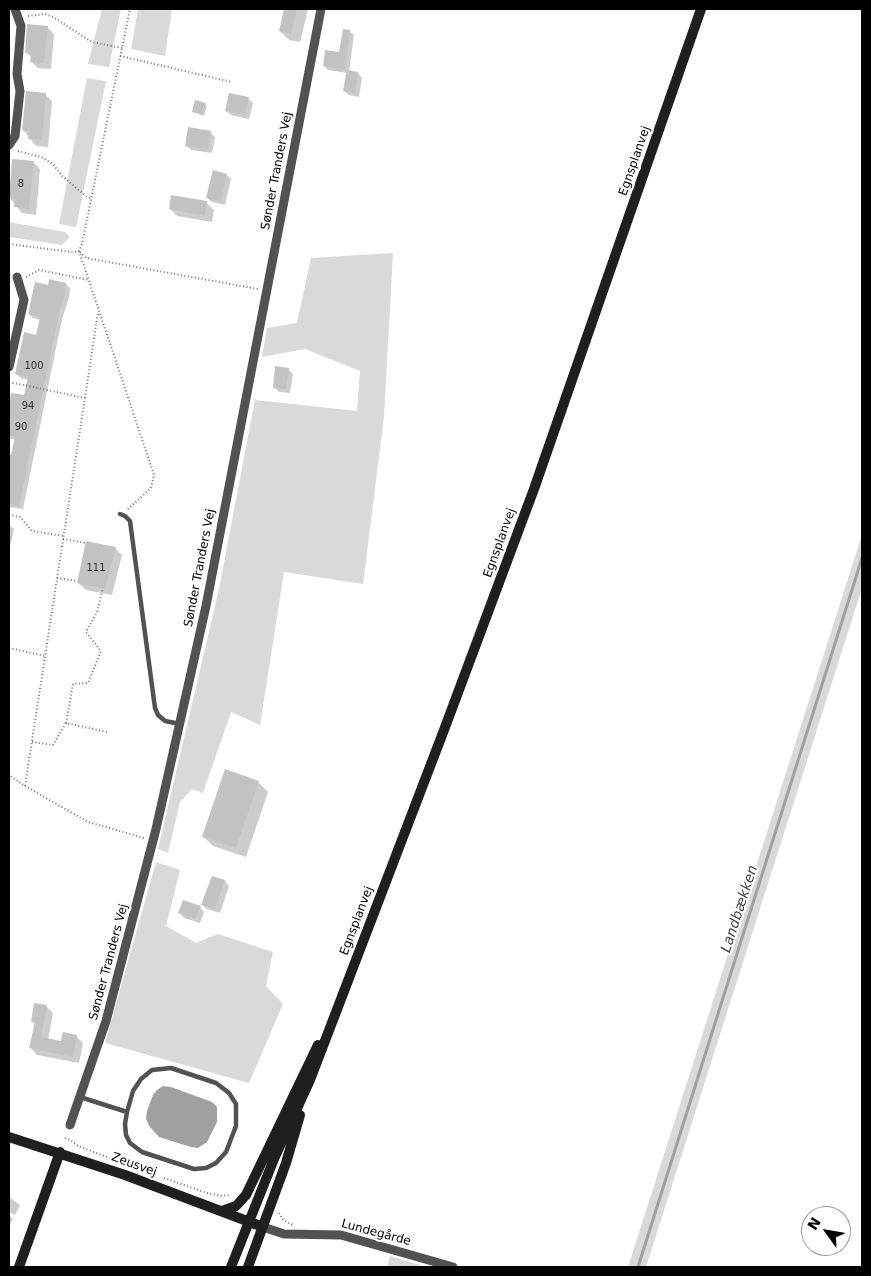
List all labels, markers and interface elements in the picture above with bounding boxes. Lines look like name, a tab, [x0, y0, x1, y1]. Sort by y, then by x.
street label: Sønder Tranders Vej	[259, 111, 295, 231]
street label: Egnsplanvej	[616, 124, 654, 198]
house number: 8	[18, 178, 24, 190]
house number: 100	[24, 360, 44, 372]
house number: 94	[22, 400, 34, 412]
house number: 90	[15, 421, 27, 433]
street label: Egnsplanvej	[481, 506, 519, 580]
street label: Sønder Tranders Vej	[182, 508, 218, 628]
house number: 111	[86, 562, 106, 574]
water label: Landbækken	[718, 863, 762, 955]
street label: Egnsplanvej	[337, 884, 377, 958]
street label: Sønder Tranders Vej	[87, 902, 131, 1022]
street label: Zeusvej	[109, 1150, 159, 1180]
north arrow	[801, 1206, 851, 1256]
text: N	[804, 1214, 824, 1233]
street label: Lundegårde	[340, 1217, 412, 1249]

